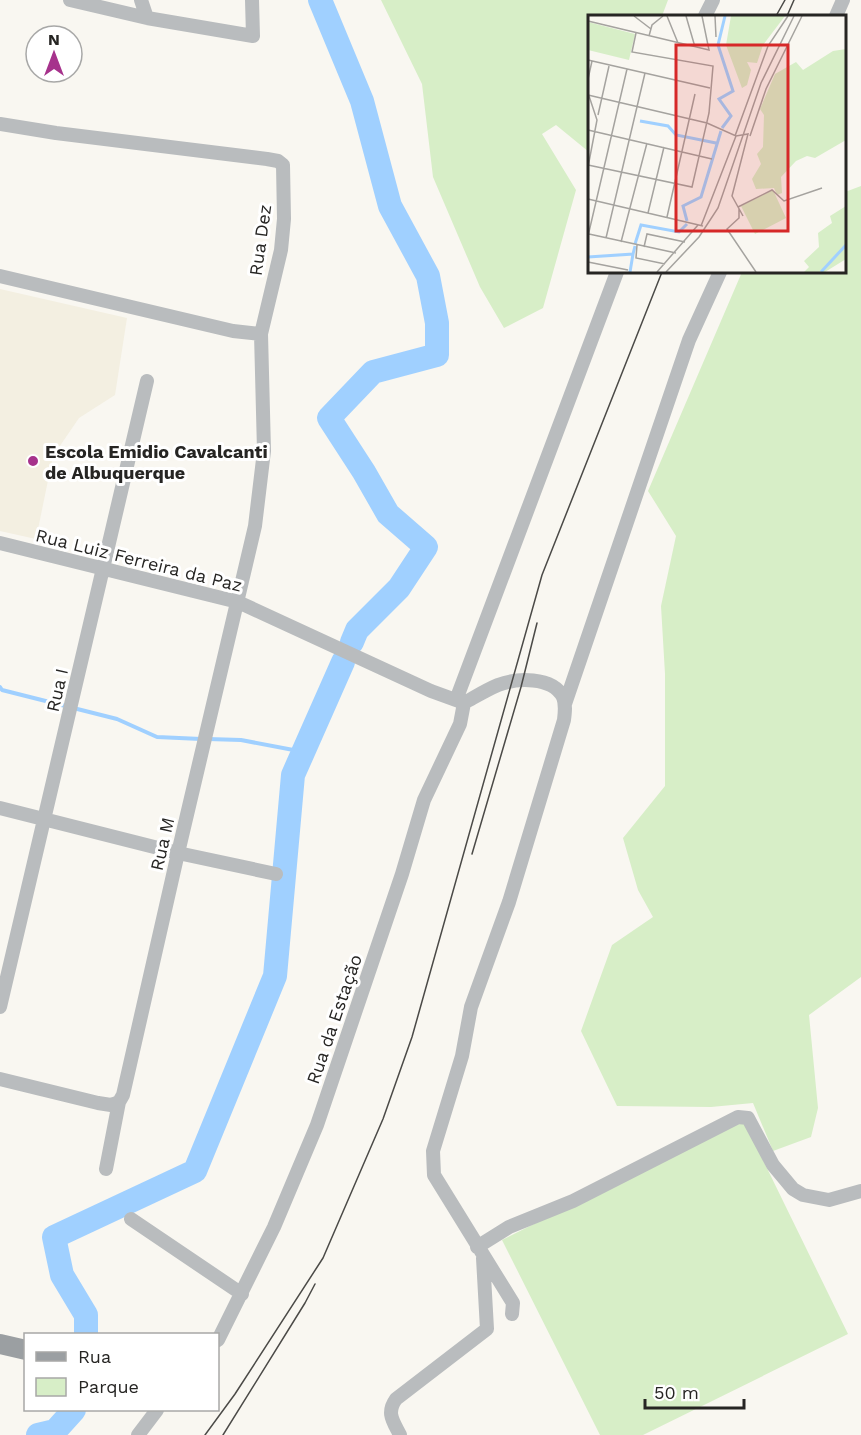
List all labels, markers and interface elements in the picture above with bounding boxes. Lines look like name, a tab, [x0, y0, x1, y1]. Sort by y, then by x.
inset map	[588, 15, 846, 273]
north arrow	[24, 24, 84, 84]
text: N	[48, 30, 60, 49]
street label: Rua Dez	[245, 203, 275, 277]
place label: Escola Emidio Cavalcanti de Albuquerque	[45, 441, 268, 483]
marker: Escola Emidio Cavalcanti de Albuquerque	[26, 454, 40, 468]
street label: Rua Luiz Ferreira da Paz	[34, 524, 244, 596]
street label: Rua I	[42, 666, 72, 714]
street label: Rua M	[146, 815, 178, 873]
street label: Rua da Estação	[302, 951, 366, 1087]
legend	[24, 1333, 219, 1411]
text: Rua	[78, 1346, 111, 1367]
scale bar	[645, 1372, 744, 1410]
text: Parque	[78, 1376, 139, 1397]
text: 50 m	[654, 1382, 699, 1403]

